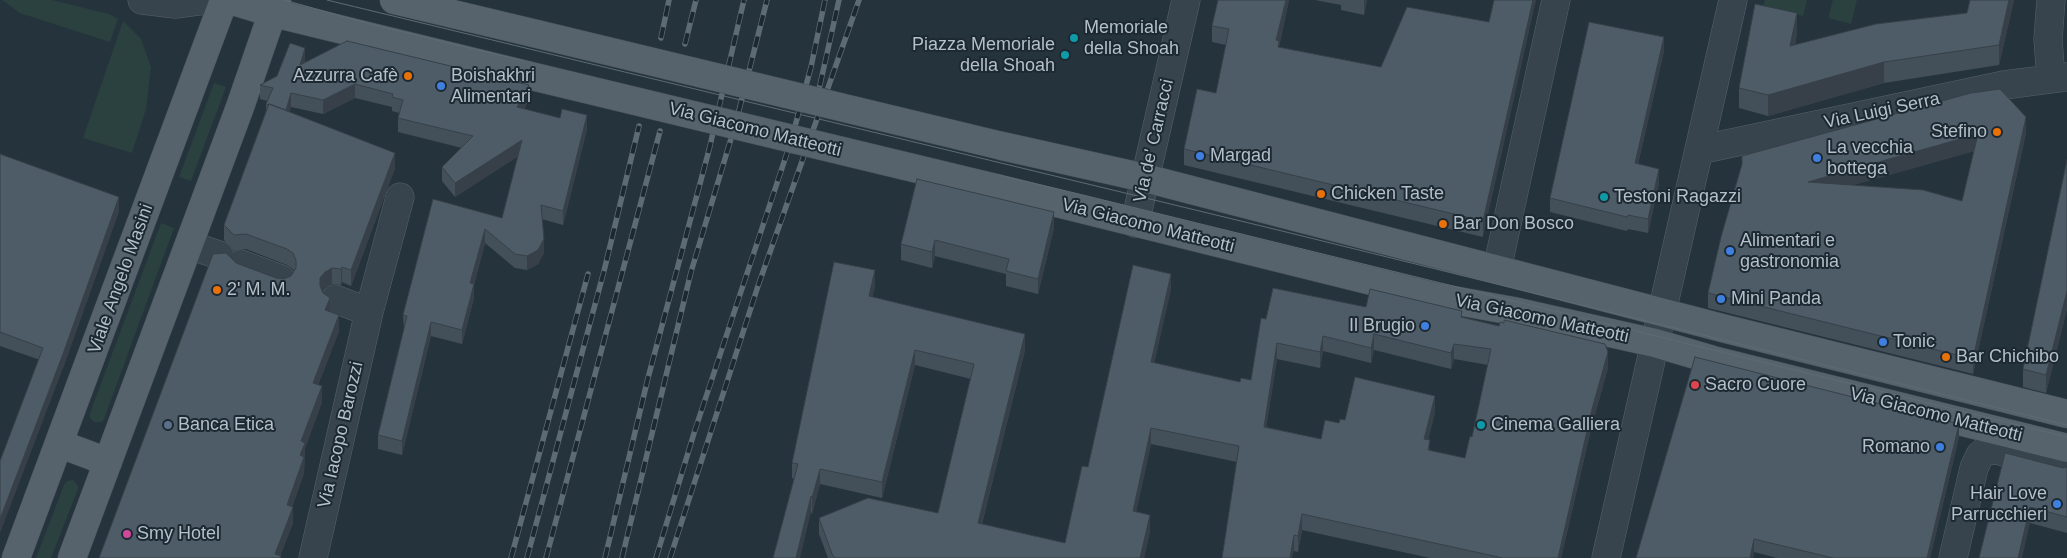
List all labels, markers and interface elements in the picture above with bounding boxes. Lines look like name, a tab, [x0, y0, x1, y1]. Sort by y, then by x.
place label: Memoriale della Shoah	[1084, 17, 1179, 59]
marker: Memoriale della Shoah	[1068, 32, 1080, 44]
place label: Piazza Memoriale della Shoah	[912, 34, 1055, 76]
marker: Piazza Memoriale della Shoah	[1059, 49, 1071, 61]
place label: Azzurra Cafè	[293, 65, 398, 87]
place label: Boishakhri Alimentari	[451, 65, 535, 108]
marker: Azzurra Cafè	[402, 70, 414, 82]
street label: Via de' Carracci	[1129, 77, 1179, 205]
marker: Boishakhri Alimentari	[435, 80, 447, 92]
street label: Via Luigi Serra	[1822, 88, 1942, 134]
street label: Via Giacomo Matteotti	[667, 98, 843, 162]
place label: Stefino	[1931, 121, 1987, 143]
marker: Stefino	[1991, 126, 2003, 138]
place label: La vecchia bottega	[1827, 137, 1913, 180]
place label: Margad	[1210, 145, 1271, 167]
marker: Margad	[1194, 150, 1206, 162]
marker: La vecchia bottega	[1811, 152, 1823, 164]
place label: Chicken Taste	[1331, 183, 1444, 205]
place label: Testoni Ragazzi	[1614, 186, 1741, 208]
marker: Chicken Taste	[1315, 188, 1327, 200]
marker: Testoni Ragazzi	[1598, 191, 1610, 203]
street label: Via Giacomo Matteotti	[1060, 194, 1236, 258]
street label: Viale Angelo Masini	[84, 201, 158, 357]
place label: Bar Don Bosco	[1453, 213, 1574, 235]
marker: Bar Don Bosco	[1437, 218, 1449, 230]
place label: Alimentari e gastronomia	[1740, 230, 1839, 272]
marker: Alimentari e gastronomia	[1724, 245, 1736, 257]
place label: 2' M. M.	[227, 279, 290, 301]
marker: 2' M. M.	[211, 284, 223, 296]
place label: Mini Panda	[1731, 288, 1821, 310]
street label: Via Giacomo Matteotti	[1453, 290, 1631, 348]
marker: Mini Panda	[1715, 293, 1727, 305]
place label: Il Brugio	[1349, 315, 1415, 337]
marker: Il Brugio	[1419, 320, 1431, 332]
place label: Tonic	[1893, 331, 1935, 353]
marker: Tonic	[1877, 336, 1889, 348]
place label: Bar Chichibo	[1956, 346, 2059, 368]
marker: Bar Chichibo	[1940, 351, 1952, 363]
street label: Via Iacopo Barozzi	[314, 360, 368, 510]
place label: Sacro Cuore	[1705, 374, 1806, 396]
marker: Sacro Cuore	[1689, 379, 1701, 391]
street label: Via Giacomo Matteotti	[1848, 383, 2024, 447]
place label: Banca Etica	[178, 414, 274, 436]
place label: Cinema Galliera	[1491, 414, 1620, 436]
marker: Banca Etica	[162, 419, 174, 431]
marker: Cinema Galliera	[1475, 419, 1487, 431]
place label: Romano	[1862, 436, 1930, 458]
marker: Romano	[1934, 441, 1946, 453]
place label: Hair Love Parrucchieri	[1951, 483, 2047, 526]
marker: Hair Love Parrucchieri	[2051, 498, 2063, 510]
place label: Smy Hotel	[137, 523, 220, 545]
marker: Smy Hotel	[121, 528, 133, 540]

